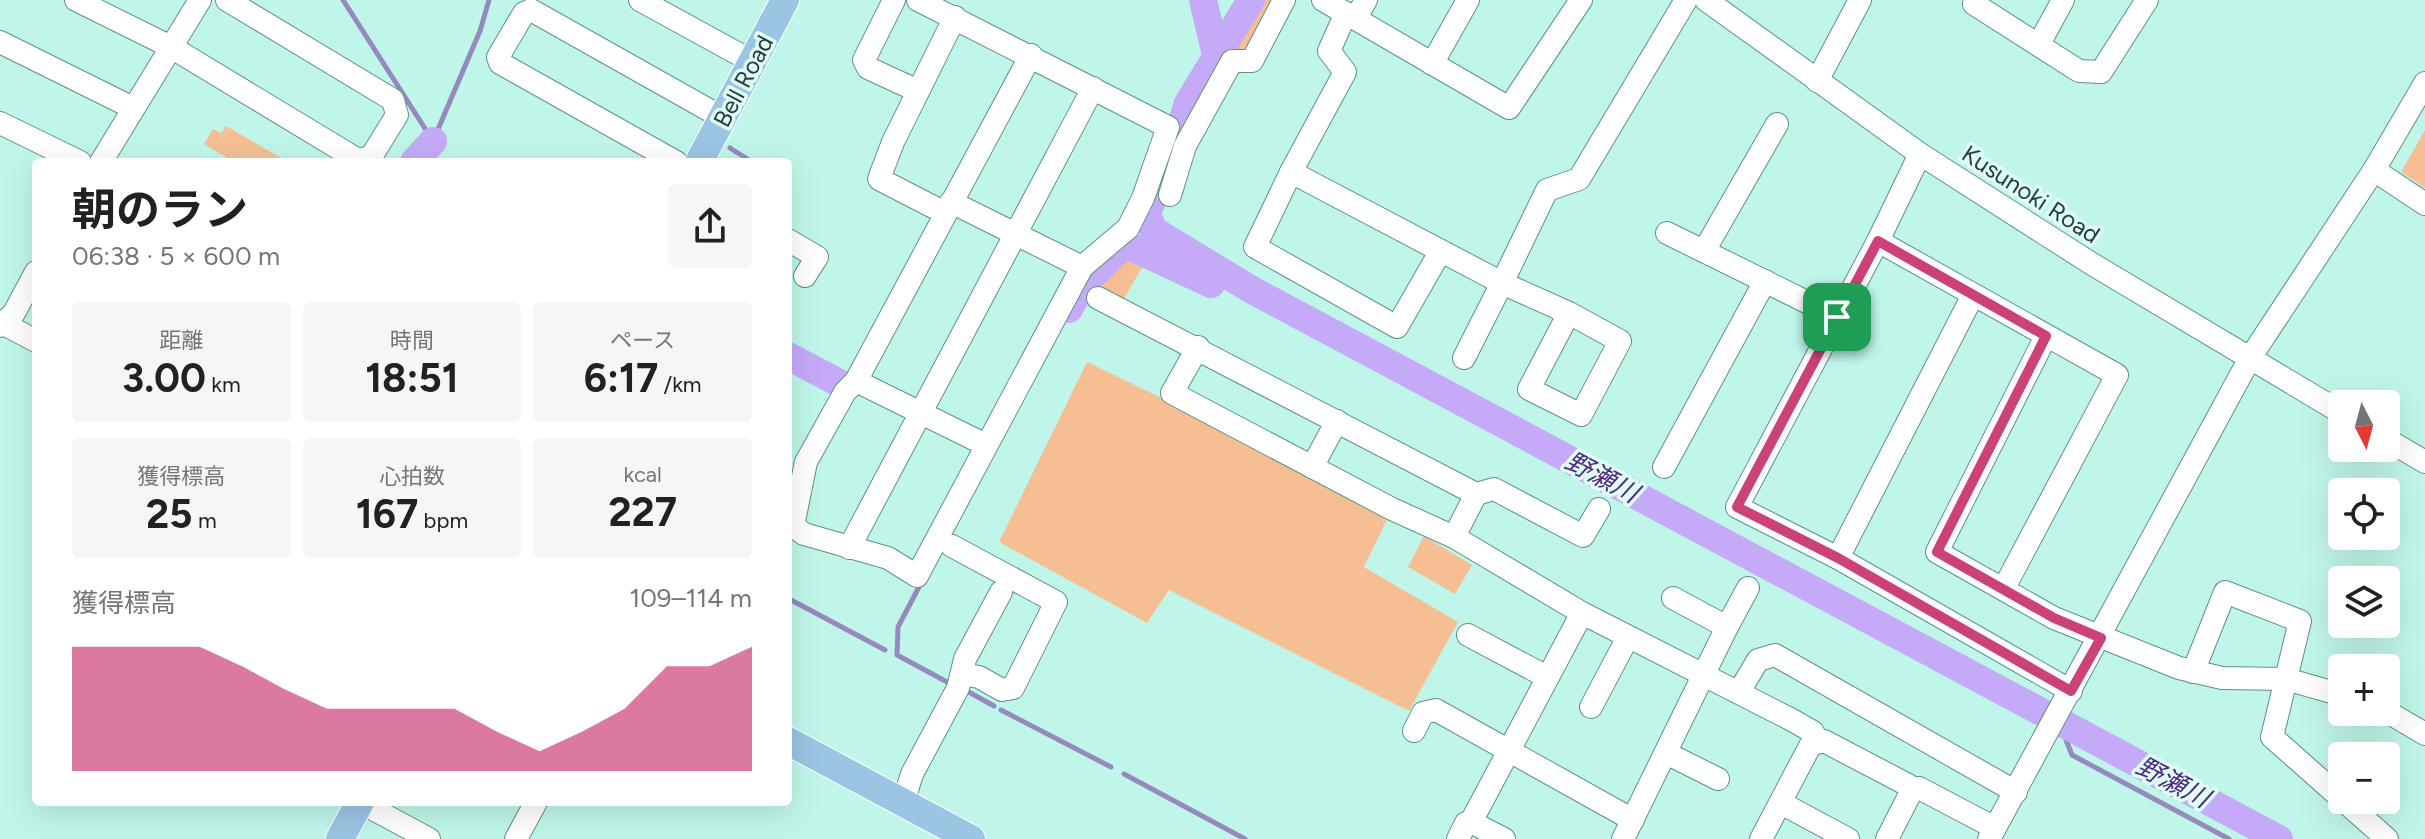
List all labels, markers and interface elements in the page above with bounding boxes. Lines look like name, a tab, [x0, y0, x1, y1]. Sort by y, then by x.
street label: Bell Road	[707, 30, 779, 132]
street label: Kusunoki Road	[1957, 139, 2105, 249]
text: 朝のラン	[72, 183, 248, 236]
button: share	[668, 184, 752, 268]
text: 06:38 · 5 × 600 m	[72, 240, 280, 272]
pin	[1803, 283, 1871, 351]
icon: arrive	[1815, 295, 1859, 339]
text: 距離	[159, 327, 203, 354]
text: 時間	[390, 327, 434, 354]
text: ペース	[610, 327, 675, 354]
text: 3.00	[122, 354, 206, 402]
text: 18:51	[365, 354, 459, 402]
text: 6:17	[584, 354, 658, 402]
text: km	[206, 371, 241, 398]
text: /km	[658, 371, 702, 398]
north arrow	[2328, 390, 2400, 462]
map controls	[2328, 390, 2400, 814]
water label: 野瀬川	[1560, 445, 1647, 511]
text: kcal	[623, 461, 662, 488]
text: 獲得標高	[137, 463, 225, 490]
text: 心拍数	[379, 463, 445, 490]
button: locate	[2328, 478, 2400, 550]
text: 227	[608, 488, 677, 536]
text: 25	[146, 490, 192, 538]
text: 167	[356, 490, 418, 538]
text: m	[192, 507, 217, 534]
text: bpm	[418, 507, 468, 534]
button: layers	[2328, 566, 2400, 638]
text: 109–114 m	[629, 582, 752, 614]
text: 獲得標高	[72, 587, 176, 619]
button: +	[2328, 654, 2400, 726]
button: −	[2328, 742, 2400, 814]
water label: 野瀬川	[2131, 750, 2218, 816]

